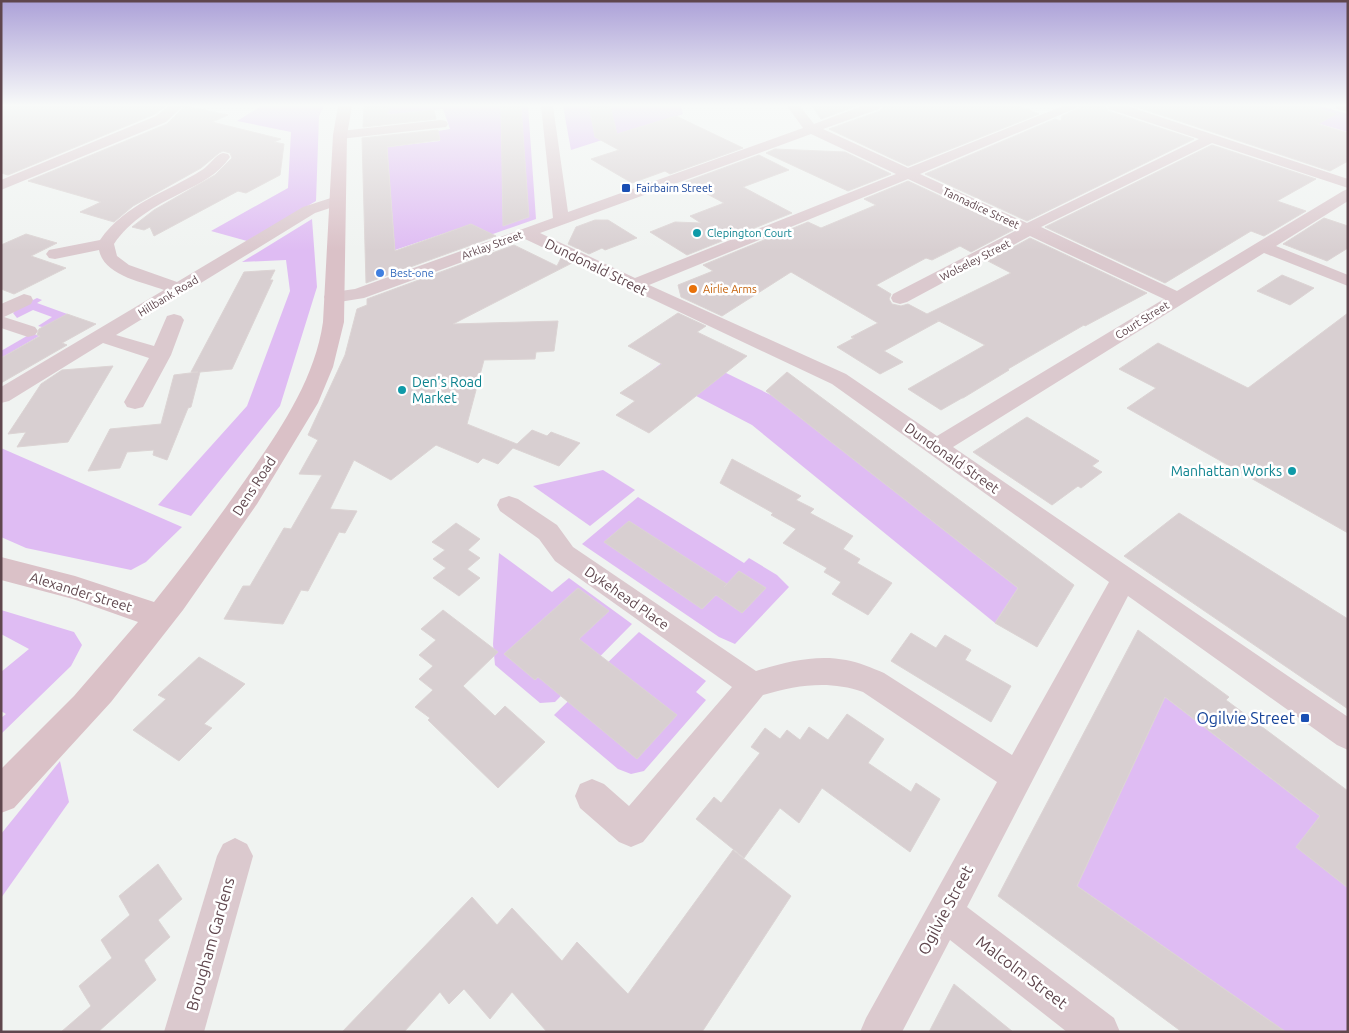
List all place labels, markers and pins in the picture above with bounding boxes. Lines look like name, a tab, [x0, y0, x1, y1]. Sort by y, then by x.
marker: Fairbairn Street	[620, 182, 632, 194]
place label: Fairbairn Street	[636, 182, 713, 194]
marker: Clepington Court	[691, 227, 703, 239]
place label: Clepington Court	[707, 227, 793, 239]
marker: Best-one	[374, 267, 386, 279]
place label: Best-one	[390, 267, 434, 279]
marker: Airlie Arms	[687, 283, 699, 295]
place label: Airlie Arms	[703, 283, 757, 295]
place label: Den's Road Market	[412, 374, 482, 406]
marker: Den's Road Market	[396, 384, 408, 396]
place label: Manhattan Works	[1171, 463, 1282, 479]
marker: Manhattan Works	[1286, 465, 1298, 477]
place label: Ogilvie Street	[1196, 709, 1296, 727]
marker: Ogilvie Street	[1299, 712, 1311, 724]

